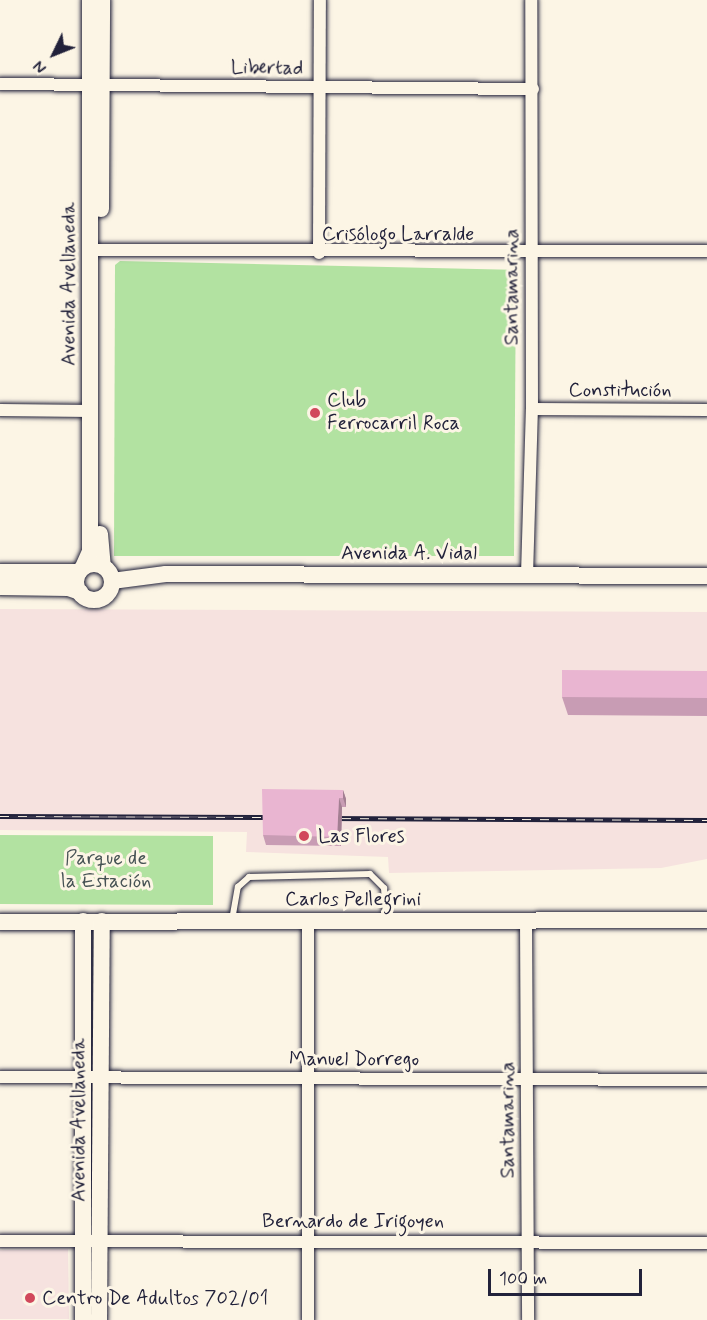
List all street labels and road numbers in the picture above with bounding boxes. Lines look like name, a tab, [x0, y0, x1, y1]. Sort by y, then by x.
street label: Libertad	[231, 55, 303, 81]
street label: Avenida Avellaneda	[57, 202, 81, 366]
street label: Crisólogo Larralde	[321, 222, 475, 246]
street label: Santamarina	[500, 229, 524, 345]
street label: Constitución	[569, 378, 671, 402]
street label: Avenida A. Vidal	[341, 541, 477, 565]
street label: Carlos Pellegrini	[283, 887, 423, 911]
street label: Avenida Avellaneda	[67, 1038, 91, 1202]
street label: Manuel Dorrego	[289, 1047, 419, 1071]
street label: Santamarina	[496, 1062, 520, 1178]
street label: Bernardo de Irigoyen	[263, 1209, 443, 1233]

